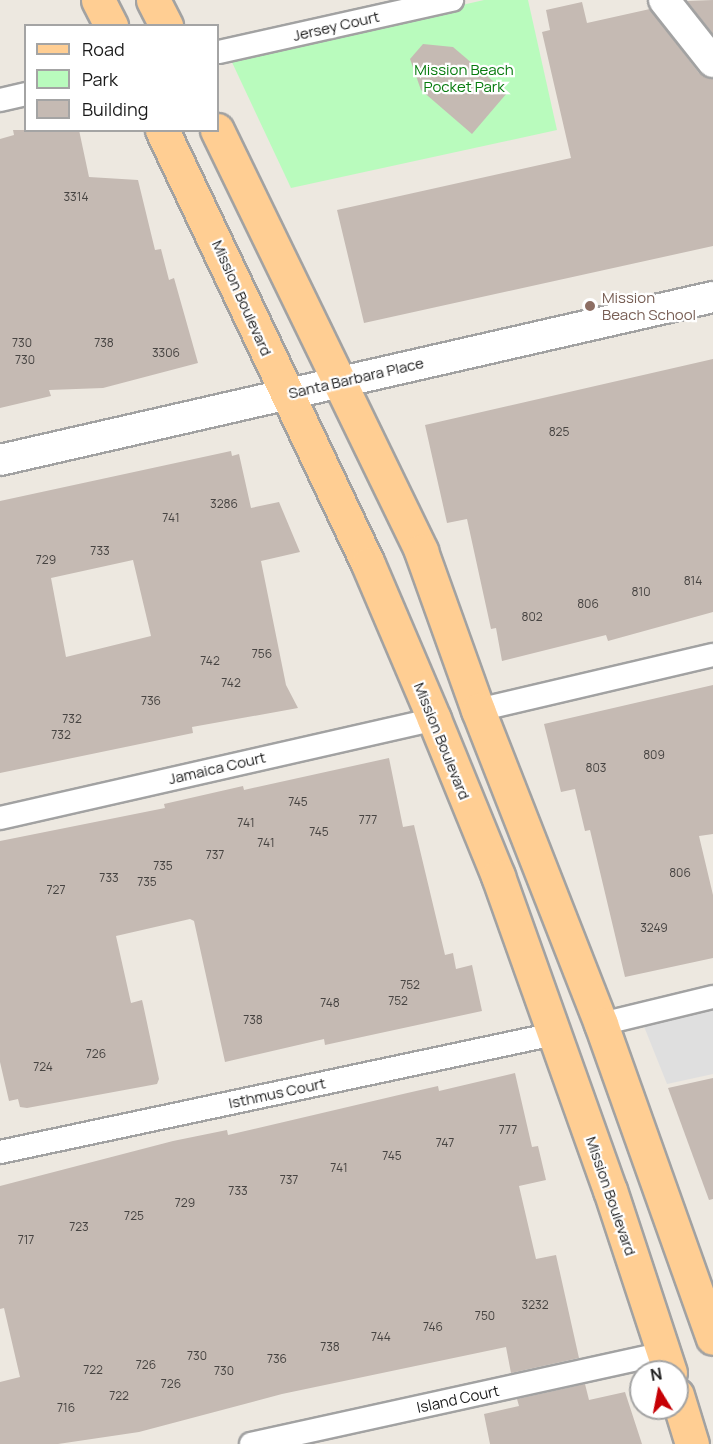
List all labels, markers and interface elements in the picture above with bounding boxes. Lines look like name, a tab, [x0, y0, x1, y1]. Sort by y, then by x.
street label: Jersey Court	[291, 7, 381, 45]
legend	[24, 24, 219, 132]
text: Road	[82, 37, 125, 61]
park label: Mission Beach Pocket Park	[414, 60, 514, 95]
text: Park	[82, 67, 118, 91]
text: Building	[82, 97, 148, 121]
house number: 3314	[63, 190, 89, 204]
street label: Mission Boulevard	[208, 237, 276, 359]
place label: Mission Beach School	[602, 288, 696, 323]
marker: Mission Beach School	[583, 299, 597, 313]
house number: 730	[12, 336, 32, 350]
house number: 738	[94, 336, 114, 350]
house number: 3306	[152, 346, 180, 360]
house number: 730	[15, 353, 35, 367]
street label: Santa Barbara Place	[287, 354, 425, 402]
house number: 825	[549, 425, 569, 439]
house number: 3286	[210, 497, 238, 511]
house number: 741	[162, 511, 180, 525]
house number: 733	[90, 544, 110, 558]
house number: 729	[36, 553, 56, 567]
house number: 814	[684, 574, 702, 588]
house number: 810	[632, 585, 650, 599]
house number: 806	[577, 597, 599, 611]
house number: 802	[521, 610, 543, 624]
house number: 756	[252, 647, 272, 661]
house number: 742	[200, 654, 220, 668]
house number: 742	[221, 676, 241, 690]
street label: Mission Boulevard	[410, 680, 474, 802]
house number: 736	[141, 694, 161, 708]
house number: 732	[62, 712, 82, 726]
house number: 732	[51, 728, 71, 742]
street label: Jamaica Court	[167, 748, 267, 788]
house number: 809	[643, 748, 665, 762]
house number: 803	[586, 761, 606, 775]
house number: 745	[288, 795, 308, 809]
house number: 777	[359, 813, 377, 827]
house number: 741	[237, 816, 255, 830]
house number: 745	[309, 825, 329, 839]
house number: 741	[257, 836, 275, 850]
house number: 737	[206, 848, 224, 862]
house number: 735	[153, 859, 173, 873]
house number: 806	[669, 866, 691, 880]
house number: 733	[99, 871, 119, 885]
house number: 735	[137, 875, 157, 889]
house number: 727	[47, 883, 65, 897]
house number: 3249	[640, 921, 668, 935]
house number: 752	[400, 978, 420, 992]
house number: 752	[388, 994, 408, 1008]
house number: 748	[320, 996, 340, 1010]
house number: 738	[243, 1013, 263, 1027]
house number: 726	[86, 1047, 106, 1061]
house number: 724	[33, 1060, 53, 1074]
street label: Isthmus Court	[227, 1074, 327, 1112]
house number: 777	[499, 1123, 517, 1137]
street label: Mission Boulevard	[582, 1134, 640, 1258]
house number: 747	[436, 1136, 454, 1150]
house number: 745	[382, 1149, 402, 1163]
house number: 741	[330, 1161, 348, 1175]
house number: 737	[280, 1173, 298, 1187]
house number: 733	[228, 1184, 248, 1198]
house number: 729	[175, 1196, 195, 1210]
house number: 725	[124, 1209, 144, 1223]
house number: 723	[69, 1220, 89, 1234]
house number: 717	[18, 1233, 34, 1247]
house number: 3232	[522, 1298, 548, 1312]
house number: 750	[475, 1309, 495, 1323]
house number: 746	[423, 1320, 443, 1334]
house number: 744	[371, 1330, 391, 1344]
house number: 738	[320, 1340, 340, 1354]
house number: 730	[187, 1349, 207, 1363]
house number: 736	[267, 1352, 287, 1366]
house number: 726	[136, 1358, 156, 1372]
north arrow	[629, 1360, 689, 1420]
text: N	[649, 1362, 664, 1386]
house number: 722	[83, 1363, 103, 1377]
house number: 730	[214, 1364, 234, 1378]
house number: 726	[161, 1377, 181, 1391]
street label: Island Court	[415, 1381, 501, 1417]
house number: 722	[109, 1389, 129, 1403]
house number: 716	[57, 1401, 75, 1415]

